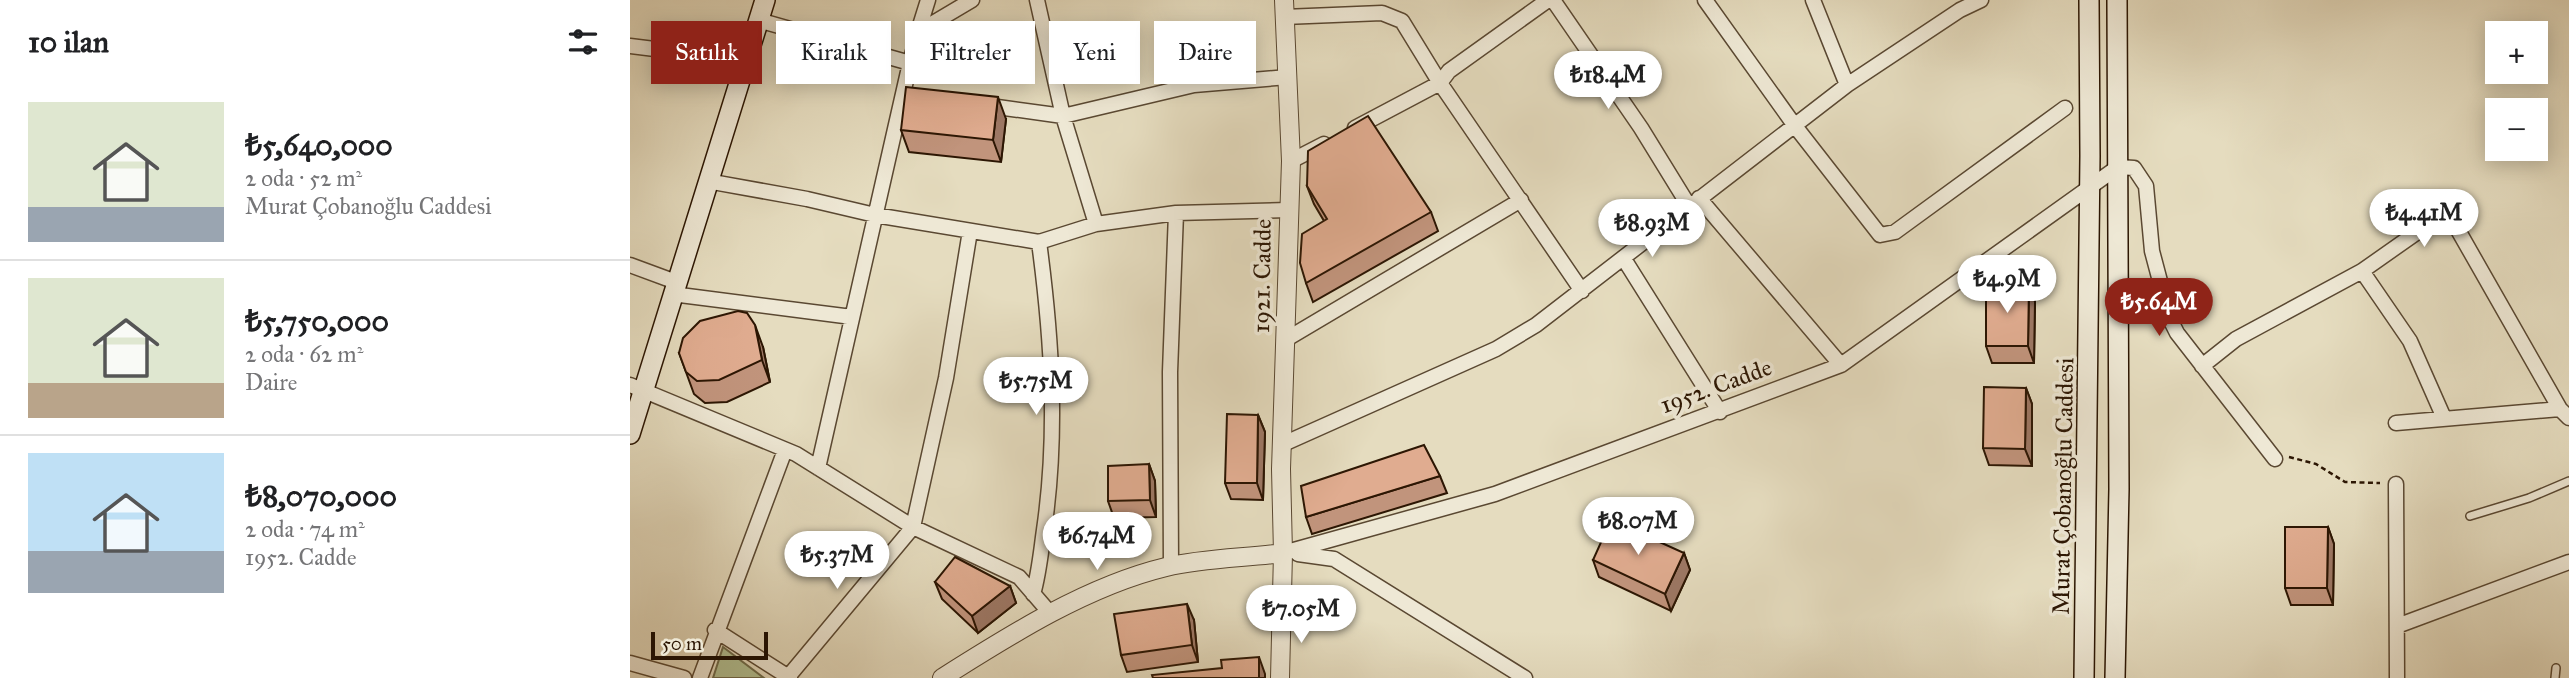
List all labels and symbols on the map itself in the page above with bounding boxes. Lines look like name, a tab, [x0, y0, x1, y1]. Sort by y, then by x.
pin: ₺18.4M	[1551, 52, 1665, 111]
pin: ₺4.41M	[2367, 190, 2481, 249]
pin: ₺8.93M	[1595, 200, 1709, 259]
street label: 1921. Cadde	[1246, 219, 1278, 333]
pin: ₺4.9M	[1958, 256, 2056, 315]
pin: ₺5.64M	[2102, 278, 2216, 338]
street label: 1952. Cadde	[1656, 352, 1776, 420]
street label: Murat Çobanoğlu Caddesi	[2046, 357, 2080, 615]
pin: ₺5.75M	[979, 358, 1093, 417]
pin: ₺8.07M	[1581, 498, 1695, 557]
pin: ₺6.74M	[1040, 512, 1154, 572]
pin: ₺5.37M	[780, 532, 894, 591]
pin: ₺7.05M	[1244, 586, 1358, 645]
scale bar	[651, 629, 768, 661]

